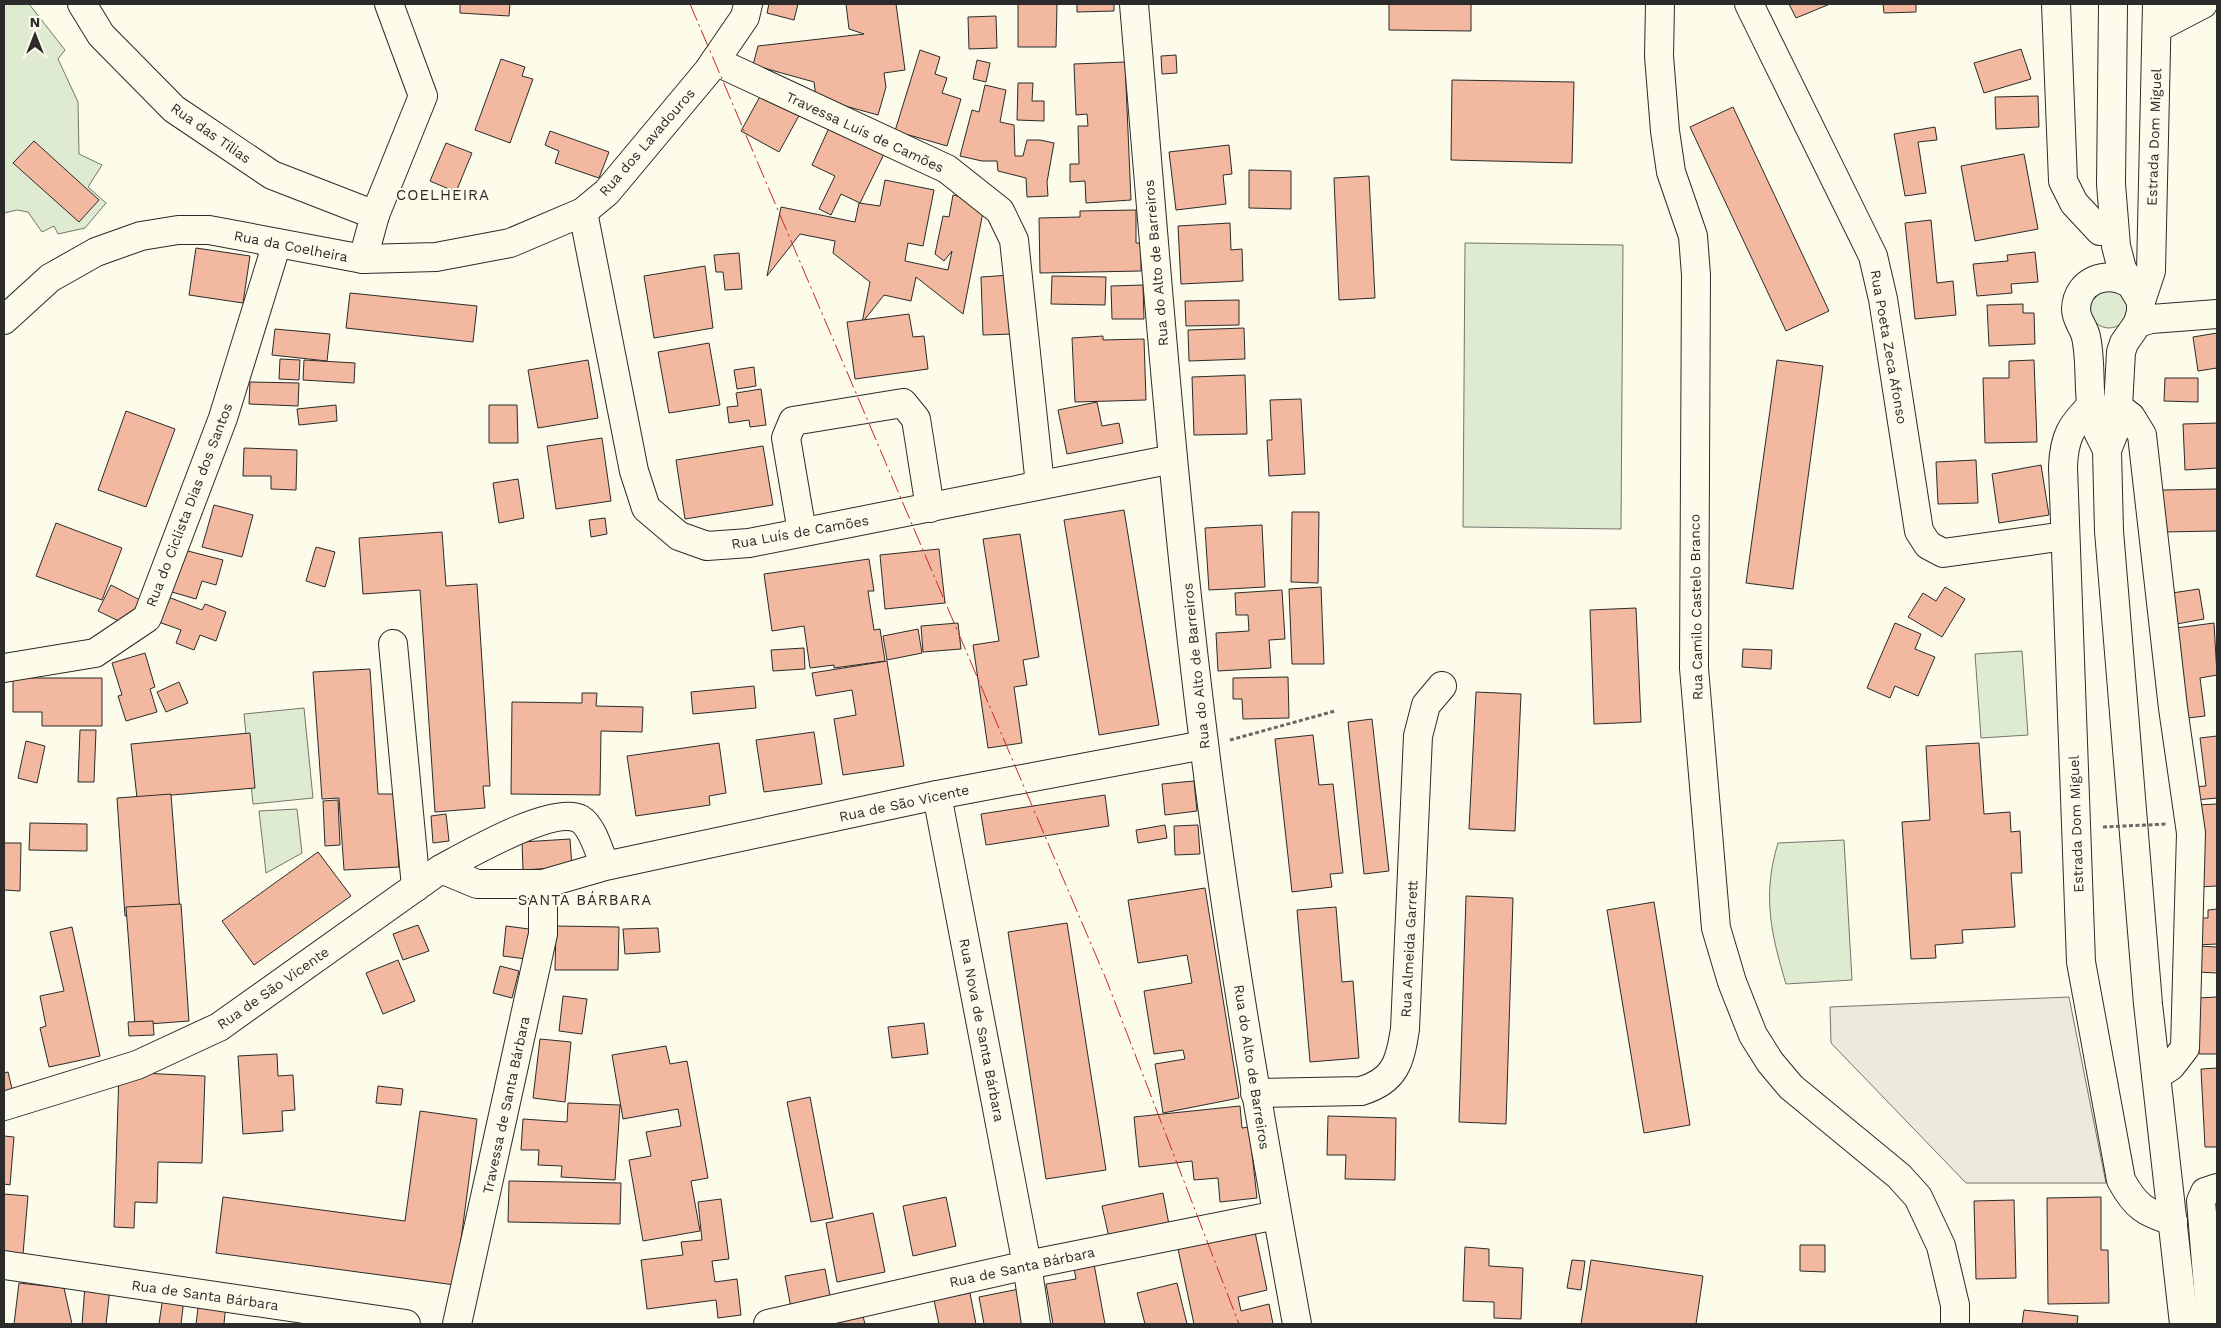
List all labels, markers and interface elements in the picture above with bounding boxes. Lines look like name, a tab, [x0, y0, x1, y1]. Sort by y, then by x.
north arrow	[10, 10, 60, 60]
text: N	[30, 14, 40, 30]
street label: Estrada Dom Miguel	[2144, 67, 2164, 206]
street label: Rua dos Lavadouros	[596, 85, 698, 199]
street label: Travessa Luís de Camões	[784, 88, 946, 176]
street label: Rua das Tílias	[168, 100, 254, 166]
street label: Rua do Alto de Barreiros	[1141, 179, 1171, 347]
district label: COELHEIRA	[396, 186, 490, 204]
street label: Rua da Coelheira	[233, 227, 349, 265]
street label: Rua Poeta Zeca Afonso	[1868, 269, 1910, 425]
street label: Rua do Ciclista Dias dos Santos	[143, 401, 235, 609]
street label: Rua Luís de Camões	[730, 512, 870, 552]
street label: Rua Camilo Castelo Branco	[1686, 514, 1706, 700]
street label: Rua do Alto de Barreiros	[1179, 582, 1213, 750]
street label: Estrada Dom Miguel	[2066, 754, 2086, 893]
street label: Rua de São Vicente	[838, 781, 970, 825]
street label: Rua Almeida Garrett	[1397, 880, 1421, 1018]
district label: SANTA BÁRBARA	[518, 891, 652, 909]
street label: Rua Nova de Santa Bárbara	[956, 937, 1008, 1123]
street label: Rua de São Vicente	[214, 943, 332, 1033]
street label: Rua do Alto de Barreiros	[1231, 983, 1273, 1151]
street label: Travessa de Santa Bárbara	[479, 1015, 533, 1195]
street label: Rua de Santa Bárbara	[948, 1244, 1096, 1290]
street label: Rua de Santa Bárbara	[130, 1277, 280, 1313]

